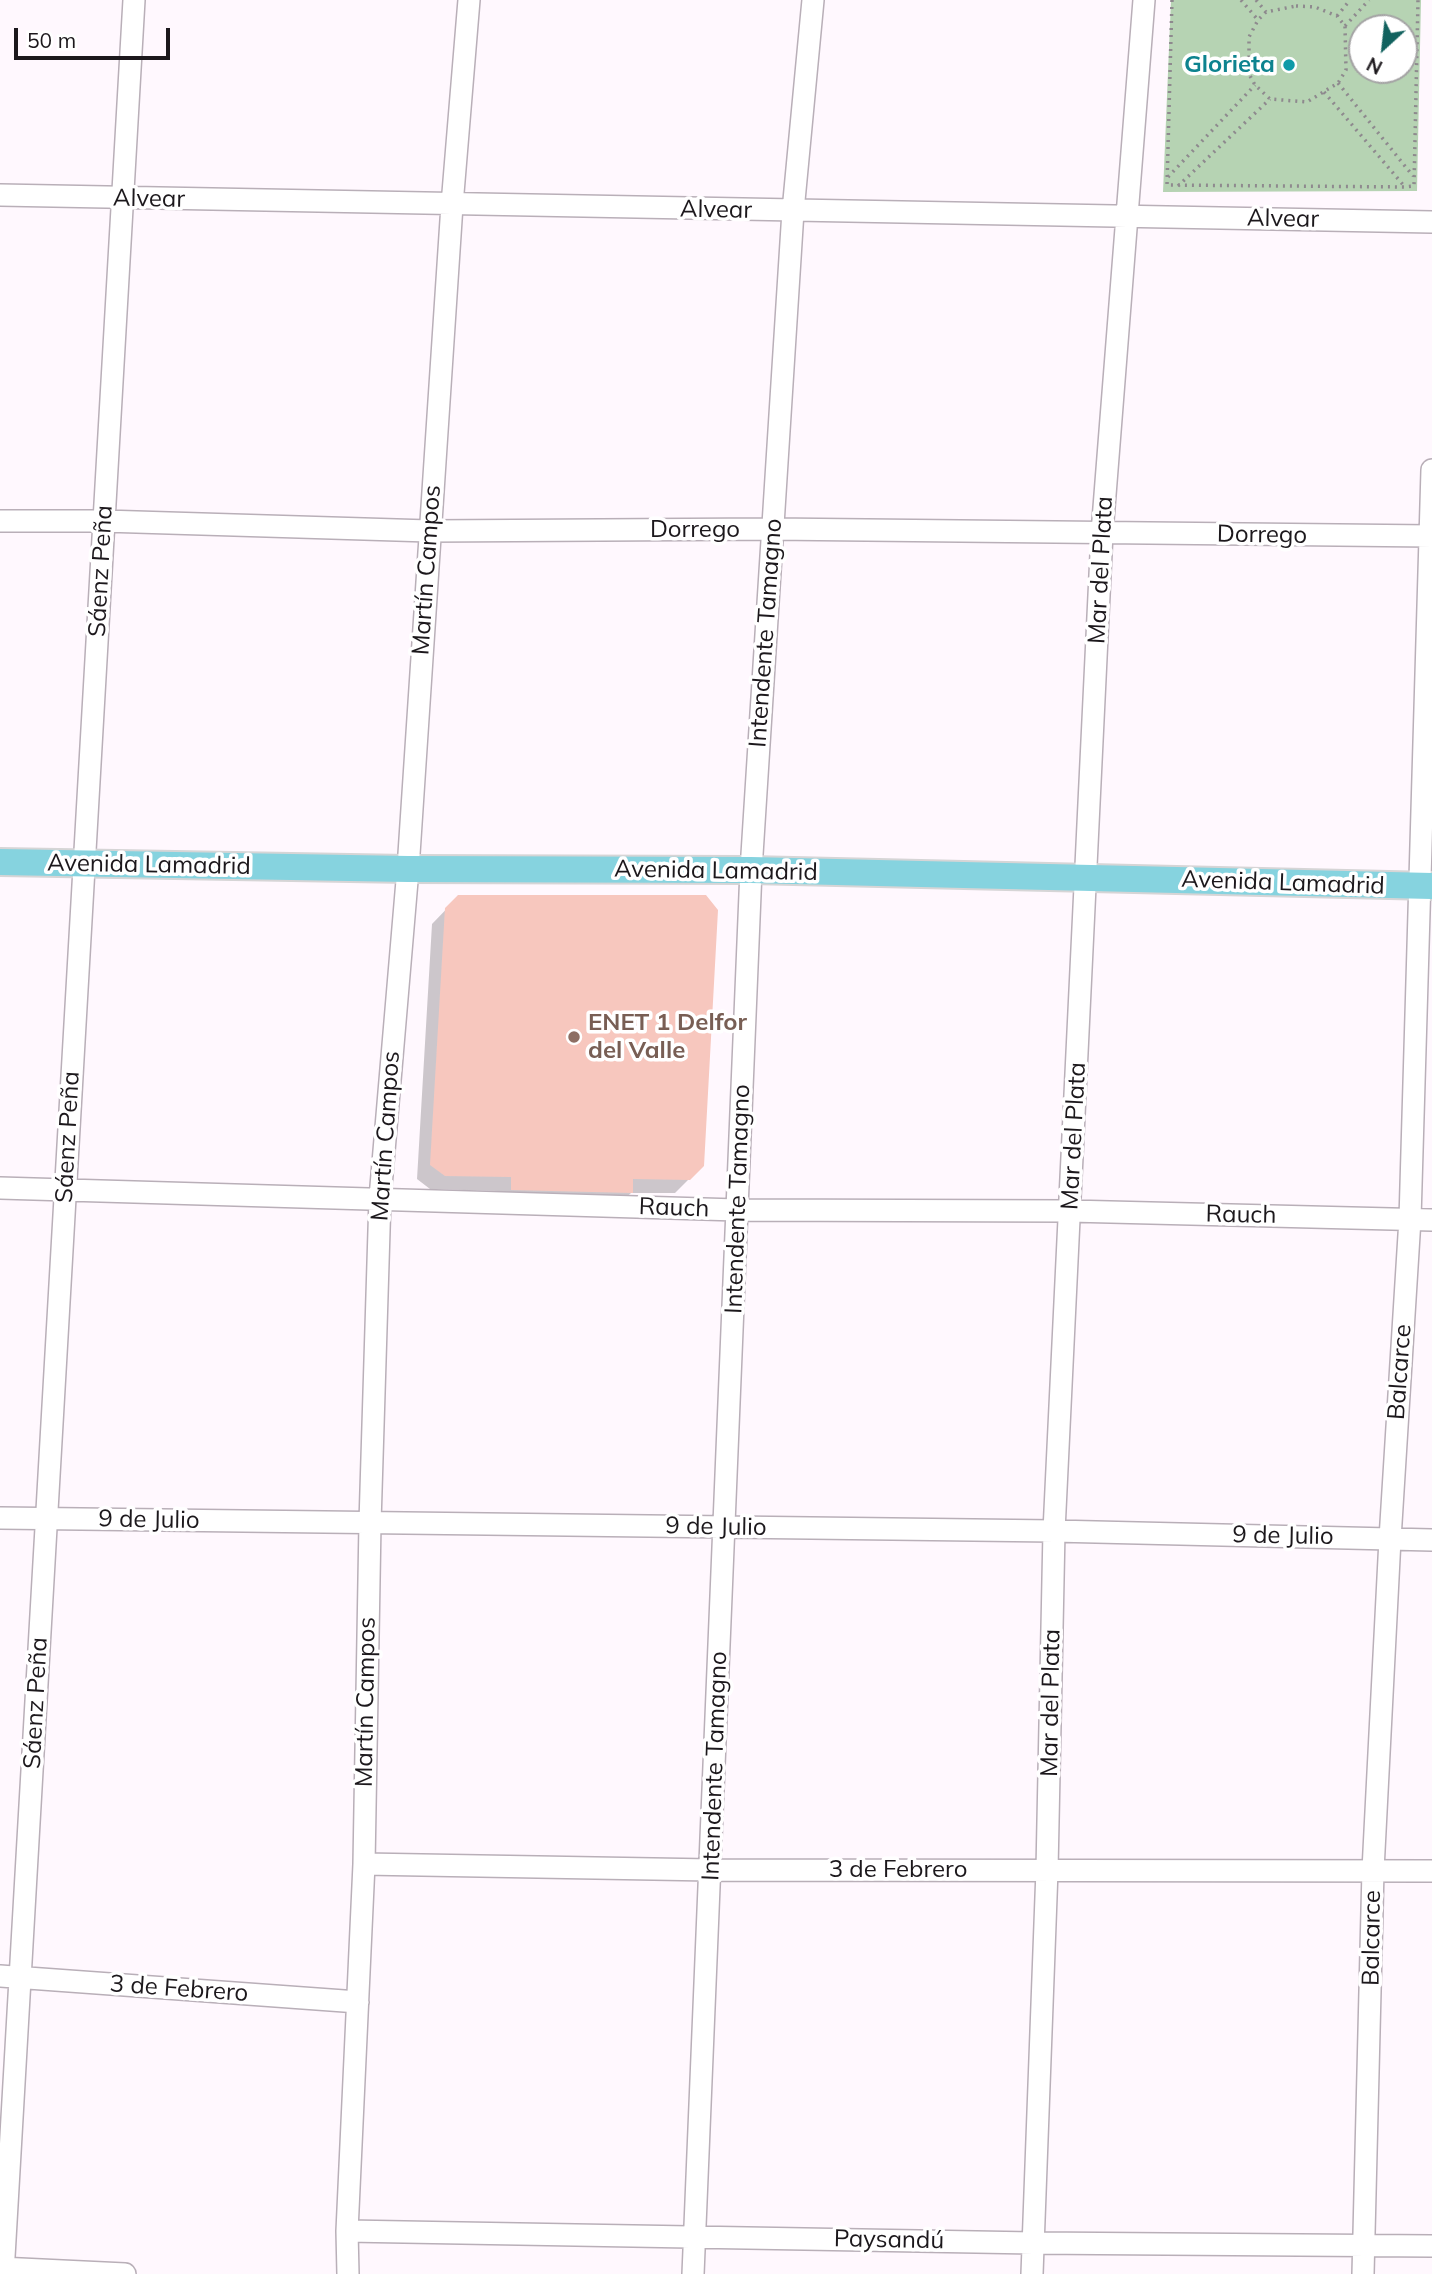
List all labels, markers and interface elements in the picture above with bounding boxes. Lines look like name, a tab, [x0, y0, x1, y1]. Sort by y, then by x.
scale bar	[18, 14, 173, 58]
north arrow	[1348, 14, 1418, 84]
text: 50 m	[27, 27, 76, 53]
place label: Glorieta	[1184, 51, 1275, 79]
text: N	[1363, 52, 1386, 80]
marker: Glorieta	[1281, 57, 1297, 73]
street label: Alvear	[113, 184, 185, 214]
street label: Alvear	[680, 195, 752, 225]
street label: Alvear	[1247, 204, 1319, 234]
street label: Martín Campos	[407, 484, 447, 656]
street label: Mar del Plata	[1083, 495, 1119, 645]
street label: Sáenz Peña	[83, 504, 119, 638]
street label: Dorrego	[650, 516, 740, 544]
street label: Intendente Tamagno	[744, 517, 788, 749]
street label: Dorrego	[1217, 520, 1307, 550]
street label: Avenida Lamadrid	[47, 849, 251, 881]
street label: Avenida Lamadrid	[614, 855, 818, 887]
street label: Avenida Lamadrid	[1181, 865, 1385, 901]
place label: ENET 1 Delfor del Valle	[588, 1009, 747, 1065]
marker: ENET 1 Delfor del Valle	[566, 1029, 582, 1045]
street label: Martín Campos	[366, 1050, 406, 1222]
street label: Mar del Plata	[1056, 1061, 1092, 1211]
street label: Sáenz Peña	[50, 1070, 86, 1204]
street label: Intendente Tamagno	[720, 1084, 756, 1314]
street label: Rauch	[638, 1192, 710, 1224]
street label: Rauch	[1205, 1200, 1277, 1230]
street label: Balcarce	[1382, 1323, 1418, 1421]
street label: 9 de Julio	[98, 1505, 200, 1535]
street label: 9 de Julio	[665, 1512, 767, 1542]
street label: 9 de Julio	[1232, 1521, 1334, 1551]
street label: Martín Campos	[350, 1617, 382, 1787]
street label: Mar del Plata	[1035, 1629, 1067, 1777]
street label: Sáenz Peña	[18, 1636, 54, 1770]
street label: Intendente Tamagno	[697, 1651, 733, 1881]
street label: 3 de Febrero	[829, 1856, 967, 1884]
street label: Balcarce	[1357, 1890, 1387, 1986]
street label: 3 de Febrero	[109, 1970, 249, 2008]
street label: Paysandú	[834, 2225, 944, 2255]

